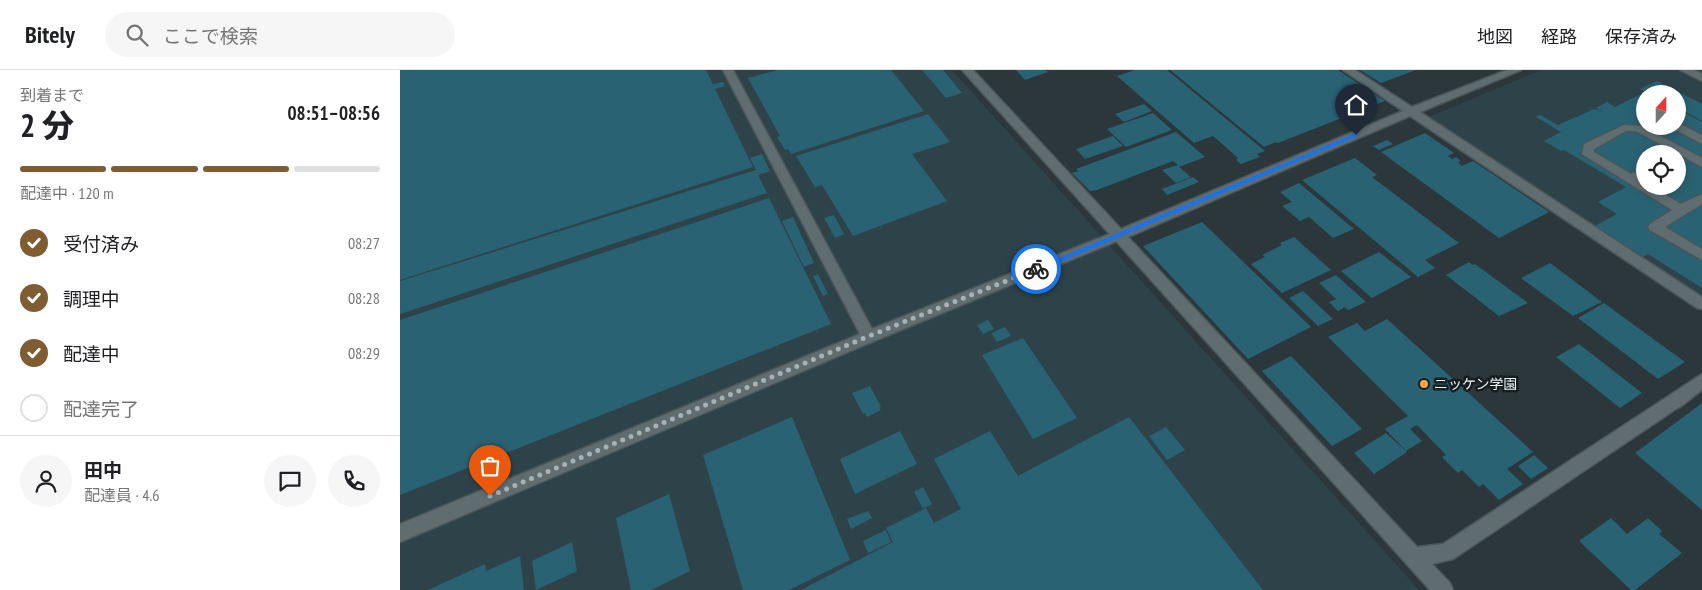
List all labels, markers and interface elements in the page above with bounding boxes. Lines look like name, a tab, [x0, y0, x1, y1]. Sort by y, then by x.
search box	[105, 12, 455, 57]
text: Bitely	[25, 19, 75, 50]
icon: search	[123, 21, 151, 49]
text: ここで検索	[163, 24, 258, 48]
text: 地図	[1477, 25, 1513, 48]
text: 経路	[1541, 25, 1577, 48]
text: 保存済み	[1605, 25, 1677, 48]
pin	[1335, 84, 1377, 135]
text: 到着まで	[20, 85, 84, 105]
north arrow	[1636, 85, 1686, 135]
map controls	[1636, 85, 1686, 195]
icon: home	[1342, 91, 1370, 119]
text: 08:51–08:56	[287, 101, 380, 125]
text: 2 分	[20, 104, 74, 146]
button: locate	[1636, 145, 1686, 195]
text: 配達中 · 120 m	[20, 183, 114, 203]
icon: check	[20, 229, 48, 257]
text: 受付済み	[63, 232, 139, 256]
text: 08:27	[348, 233, 380, 253]
courier	[1011, 244, 1061, 294]
icon: bike	[1022, 255, 1050, 283]
icon: check	[20, 284, 48, 312]
text: 調理中	[63, 287, 120, 311]
text: 08:28	[348, 288, 380, 308]
icon: check	[20, 339, 48, 367]
text: 配達中	[63, 342, 120, 366]
text: 08:29	[348, 343, 380, 363]
place label: ニッケン学園	[1434, 375, 1518, 393]
marker: ニッケン学園	[1418, 378, 1430, 390]
text: 配達完了	[63, 397, 139, 421]
pin	[469, 445, 511, 496]
icon: bag	[476, 452, 504, 480]
button: person	[20, 455, 72, 507]
button: chat	[264, 455, 316, 507]
button: phone	[328, 455, 380, 507]
text: 田中	[84, 458, 122, 482]
text: 配達員 · 4.6	[84, 485, 159, 505]

